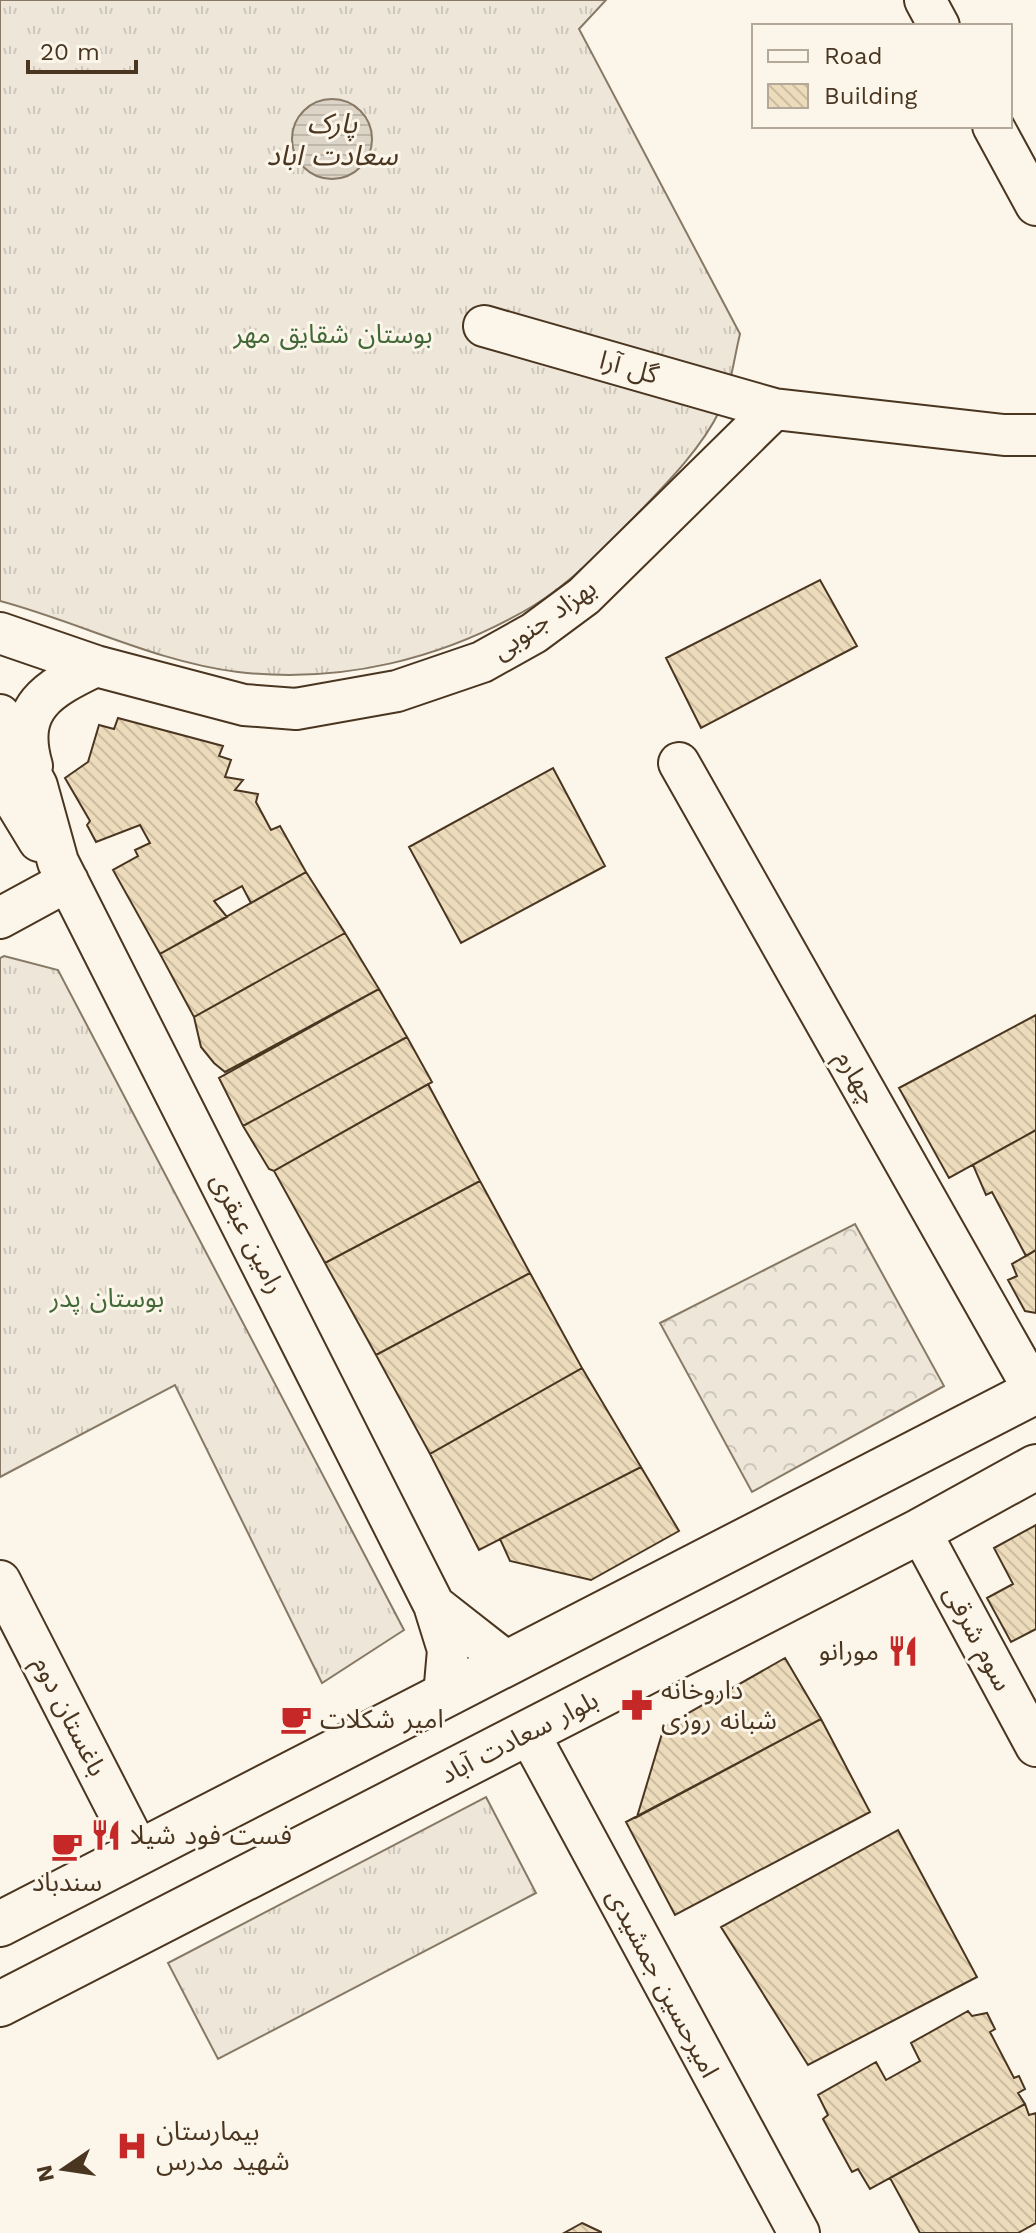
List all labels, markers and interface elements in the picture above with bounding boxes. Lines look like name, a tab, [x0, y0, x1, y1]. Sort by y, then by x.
scale bar	[28, 24, 136, 74]
legend	[752, 24, 1012, 128]
text: 20 m	[40, 38, 100, 66]
text: Road	[824, 42, 883, 70]
text: Building	[824, 82, 917, 110]
water label: پارک سعادت اباد	[267, 107, 399, 172]
park label: بوستان شقایق مهر	[232, 319, 433, 350]
street label: گل آرا	[596, 344, 662, 390]
street label: بهزاد جنوبی	[486, 572, 602, 666]
street label: چهارم	[825, 1045, 884, 1112]
street label: رامین عبقری	[205, 1168, 291, 1298]
park label: بوستان پدر	[49, 1283, 164, 1315]
street label: سوم شرقی	[933, 1580, 1018, 1698]
restaurant icon: مورانو	[886, 1634, 920, 1668]
place label: مورانو	[819, 1636, 879, 1666]
street label: باغستان دوم	[23, 1651, 113, 1783]
place label: داروخانه شبانه روزی	[661, 1675, 777, 1735]
street label: بلوار سعادت آباد	[435, 1684, 603, 1790]
pharmacy icon: داروخانه شبانه روزی	[620, 1688, 654, 1722]
cafe icon: امیر شکلات	[279, 1702, 313, 1736]
place label: امیر شکلات	[320, 1704, 444, 1734]
restaurant icon: فست فود شیلا	[89, 1818, 123, 1852]
place label: فست فود شیلا	[130, 1820, 292, 1850]
cafe icon: سندباد	[50, 1829, 84, 1863]
place label: سندباد	[32, 1867, 102, 1897]
street label: امیرحسین جمشیدی	[601, 1883, 725, 2083]
place label: بیمارستان شهید مدرس	[156, 2116, 290, 2176]
north arrow	[24, 2129, 104, 2209]
hospital icon: بیمارستان شهید مدرس	[115, 2129, 149, 2163]
text: N	[31, 2163, 59, 2184]

